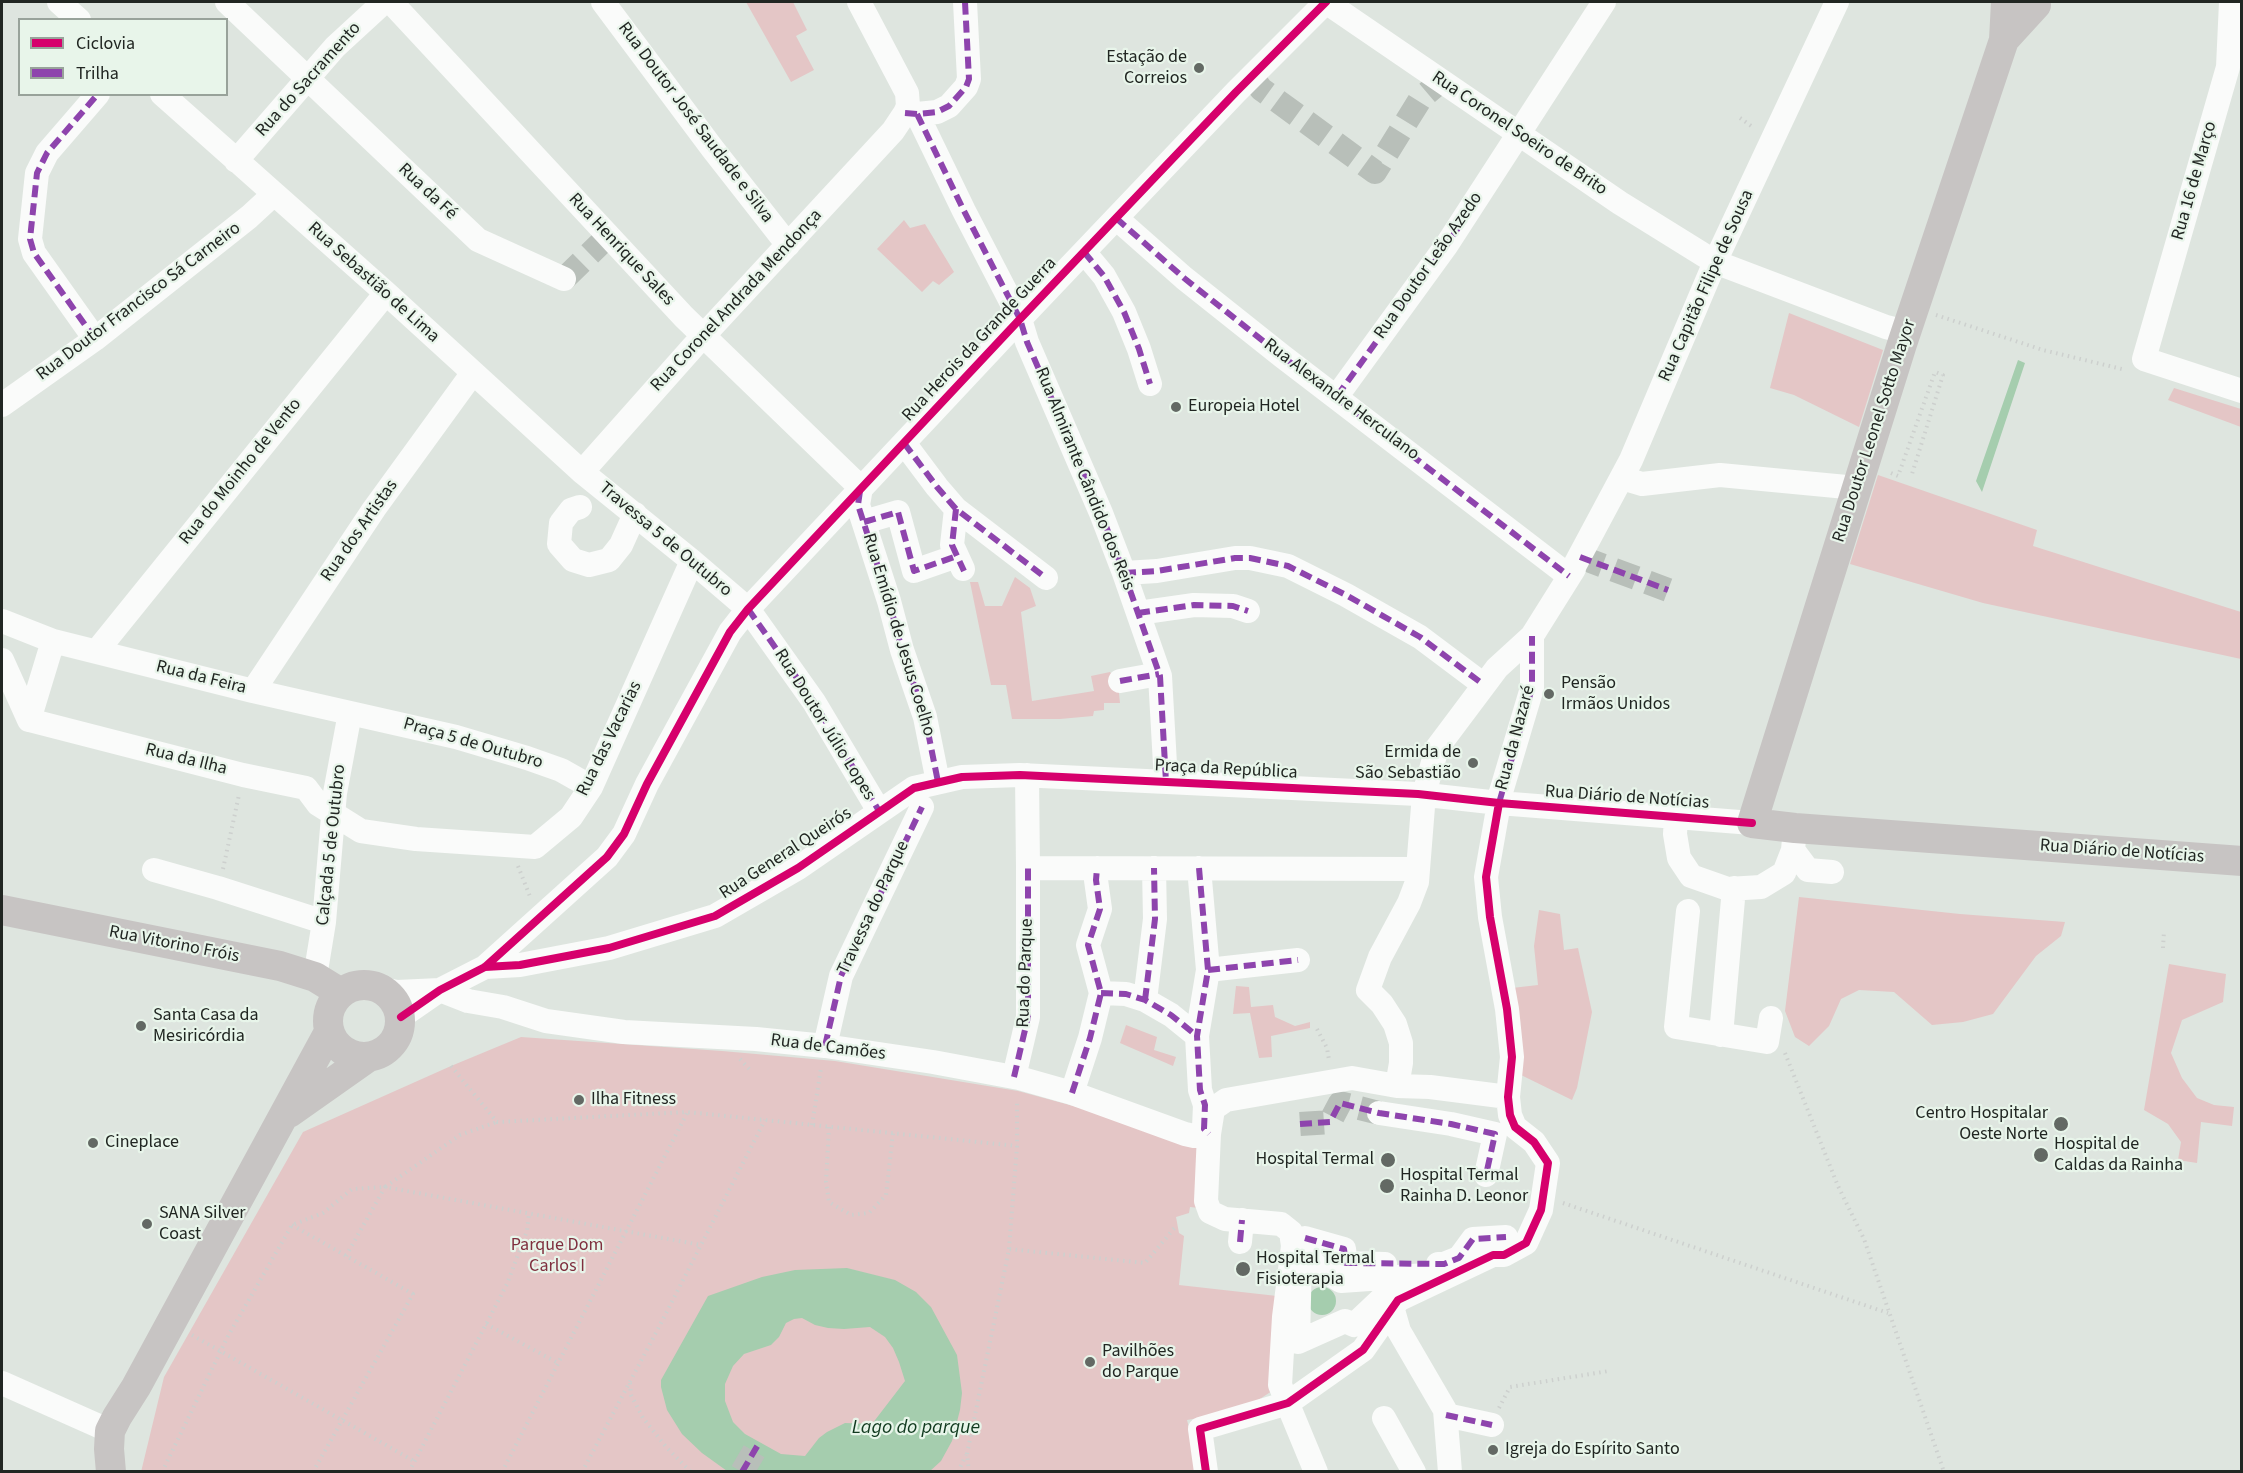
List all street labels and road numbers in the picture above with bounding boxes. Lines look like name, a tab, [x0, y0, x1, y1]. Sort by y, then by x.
street label: Rua do Sacramento	[252, 18, 366, 142]
street label: Rua Doutor José Saudade e Silva	[613, 18, 777, 228]
street label: Rua Coronel Soeiro de Brito	[1427, 67, 1611, 201]
street label: Rua 16 de Março	[2168, 119, 2222, 243]
street label: Rua da Fé	[393, 159, 461, 225]
street label: Rua Capitão Filipe de Sousa	[1655, 187, 1759, 385]
street label: Rua Doutor Leão Azedo	[1370, 188, 1488, 344]
street label: Rua Henrique Sales	[563, 189, 679, 311]
street label: Rua Coronel Andrada Mendonça	[647, 205, 827, 397]
street label: Rua Doutor Francisco Sá Carneiro	[33, 218, 245, 386]
street label: Rua Sebastião de Lima	[303, 218, 443, 348]
street label: Rua Herois da Grande Guerra	[898, 253, 1062, 427]
street label: Rua Doutor Leonel Sotto Mayor	[1829, 317, 1921, 545]
street label: Rua Alexandre Herculano	[1259, 334, 1423, 466]
street label: Rua Almirante Cândido dos Reis	[1029, 364, 1139, 594]
street label: Rua do Moinho de Vento	[175, 394, 307, 550]
street label: Rua dos Artistas	[317, 476, 403, 586]
street label: Travessa 5 de Outubro	[594, 478, 736, 602]
street label: Rua Emídio de Jesus Coelho	[857, 531, 939, 739]
street label: Rua Doutor Júlio Lopes	[769, 645, 879, 805]
street label: Rua da Feira	[154, 656, 248, 700]
street label: Rua das Vacarias	[573, 678, 647, 800]
street label: Rua da Nazaré	[1492, 683, 1540, 793]
street label: Praça 5 de Outubro	[401, 714, 545, 774]
street label: Rua da Ilha	[143, 739, 229, 781]
street label: Praça da República	[1154, 755, 1298, 785]
street label: Calçada 5 de Outubro	[313, 763, 351, 927]
street label: Rua Diário de Notícias	[1544, 781, 1710, 815]
street label: Rua General Queirós	[716, 803, 856, 905]
street label: Rua Diário de Notícias	[2039, 835, 2205, 869]
street label: Travessa do Parque	[833, 838, 915, 978]
street label: Rua do Parque	[1013, 918, 1039, 1028]
street label: Rua Vitorino Fróis	[107, 922, 241, 968]
street label: Rua de Camões	[769, 1030, 887, 1066]

